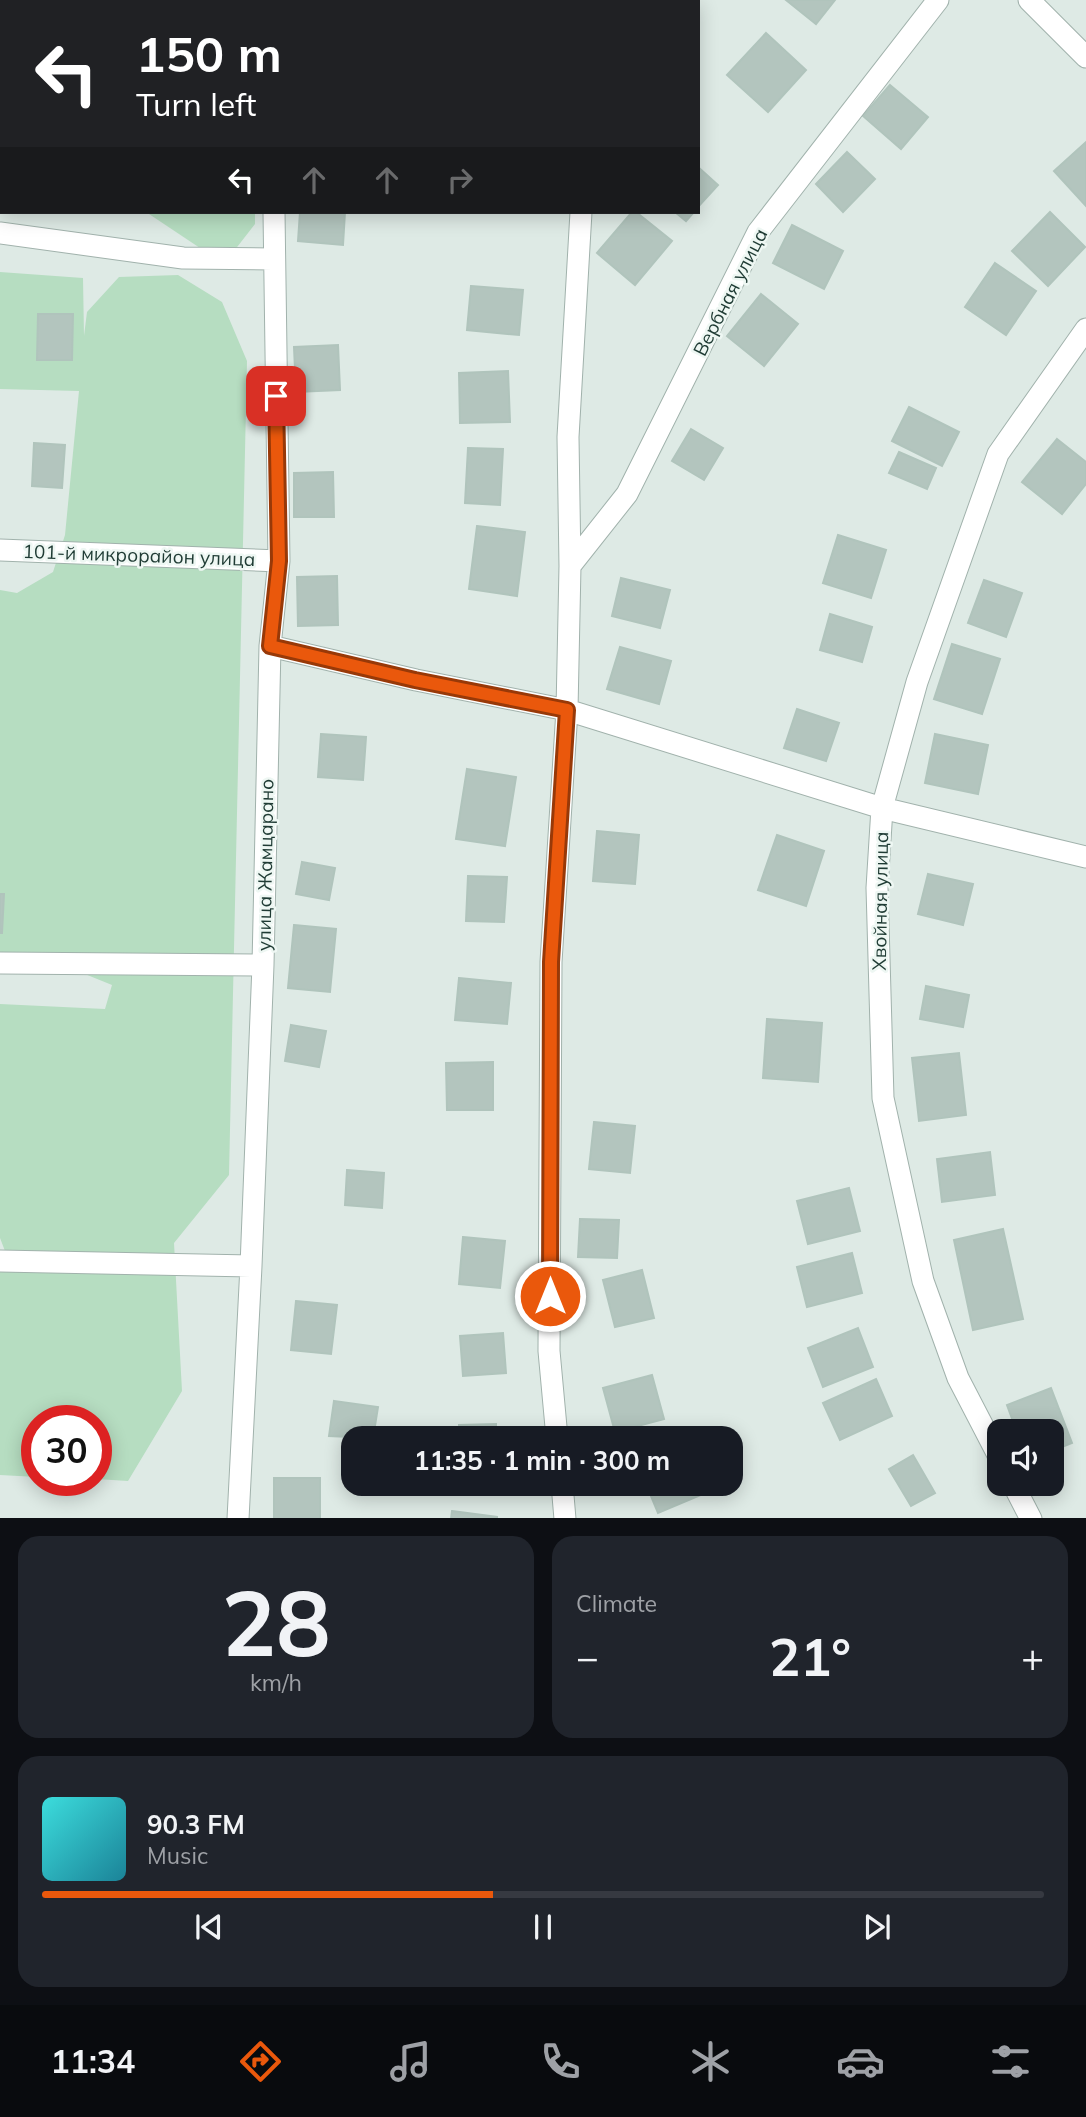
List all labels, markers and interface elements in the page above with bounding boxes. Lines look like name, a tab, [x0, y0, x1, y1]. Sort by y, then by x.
text: 150 m	[136, 23, 282, 84]
icon: left	[21, 28, 112, 119]
text: Turn left	[136, 84, 256, 124]
icon: left	[222, 161, 260, 199]
icon: ahead	[295, 161, 333, 199]
icon: ahead	[368, 161, 406, 199]
icon: right	[441, 161, 479, 199]
street label: Вербная улица	[688, 224, 772, 360]
pin	[246, 366, 306, 426]
icon: arrive	[257, 377, 295, 415]
street label: 101-й микрорайон улица	[22, 539, 256, 571]
street label: улица Жамцарано	[251, 779, 279, 951]
street label: Хвойная улица	[867, 831, 893, 971]
position arrow	[513, 1259, 587, 1333]
speed limit sign: 30	[21, 1405, 112, 1496]
map controls	[987, 1419, 1064, 1496]
button: sound	[987, 1419, 1064, 1496]
text: 11:35 · 1 min · 300 m	[414, 1444, 670, 1477]
text: 28	[221, 1565, 331, 1679]
text: Climate	[576, 1589, 657, 1618]
text: 21°	[769, 1624, 851, 1689]
text: −	[576, 1633, 599, 1681]
text: +	[1021, 1633, 1044, 1681]
text: km/h	[250, 1668, 302, 1697]
text: 90.3 FM	[147, 1808, 245, 1841]
text: Music	[147, 1841, 208, 1870]
icon: previous	[190, 1908, 228, 1946]
icon: pause	[524, 1908, 562, 1946]
icon: next	[858, 1908, 896, 1946]
icon: directions	[236, 2037, 285, 2086]
icon: music	[386, 2037, 435, 2086]
icon: phone	[536, 2037, 585, 2086]
icon: climate	[686, 2037, 735, 2086]
icon: car	[836, 2037, 885, 2086]
icon: filters	[986, 2037, 1035, 2086]
text: 11:34	[51, 2041, 135, 2081]

